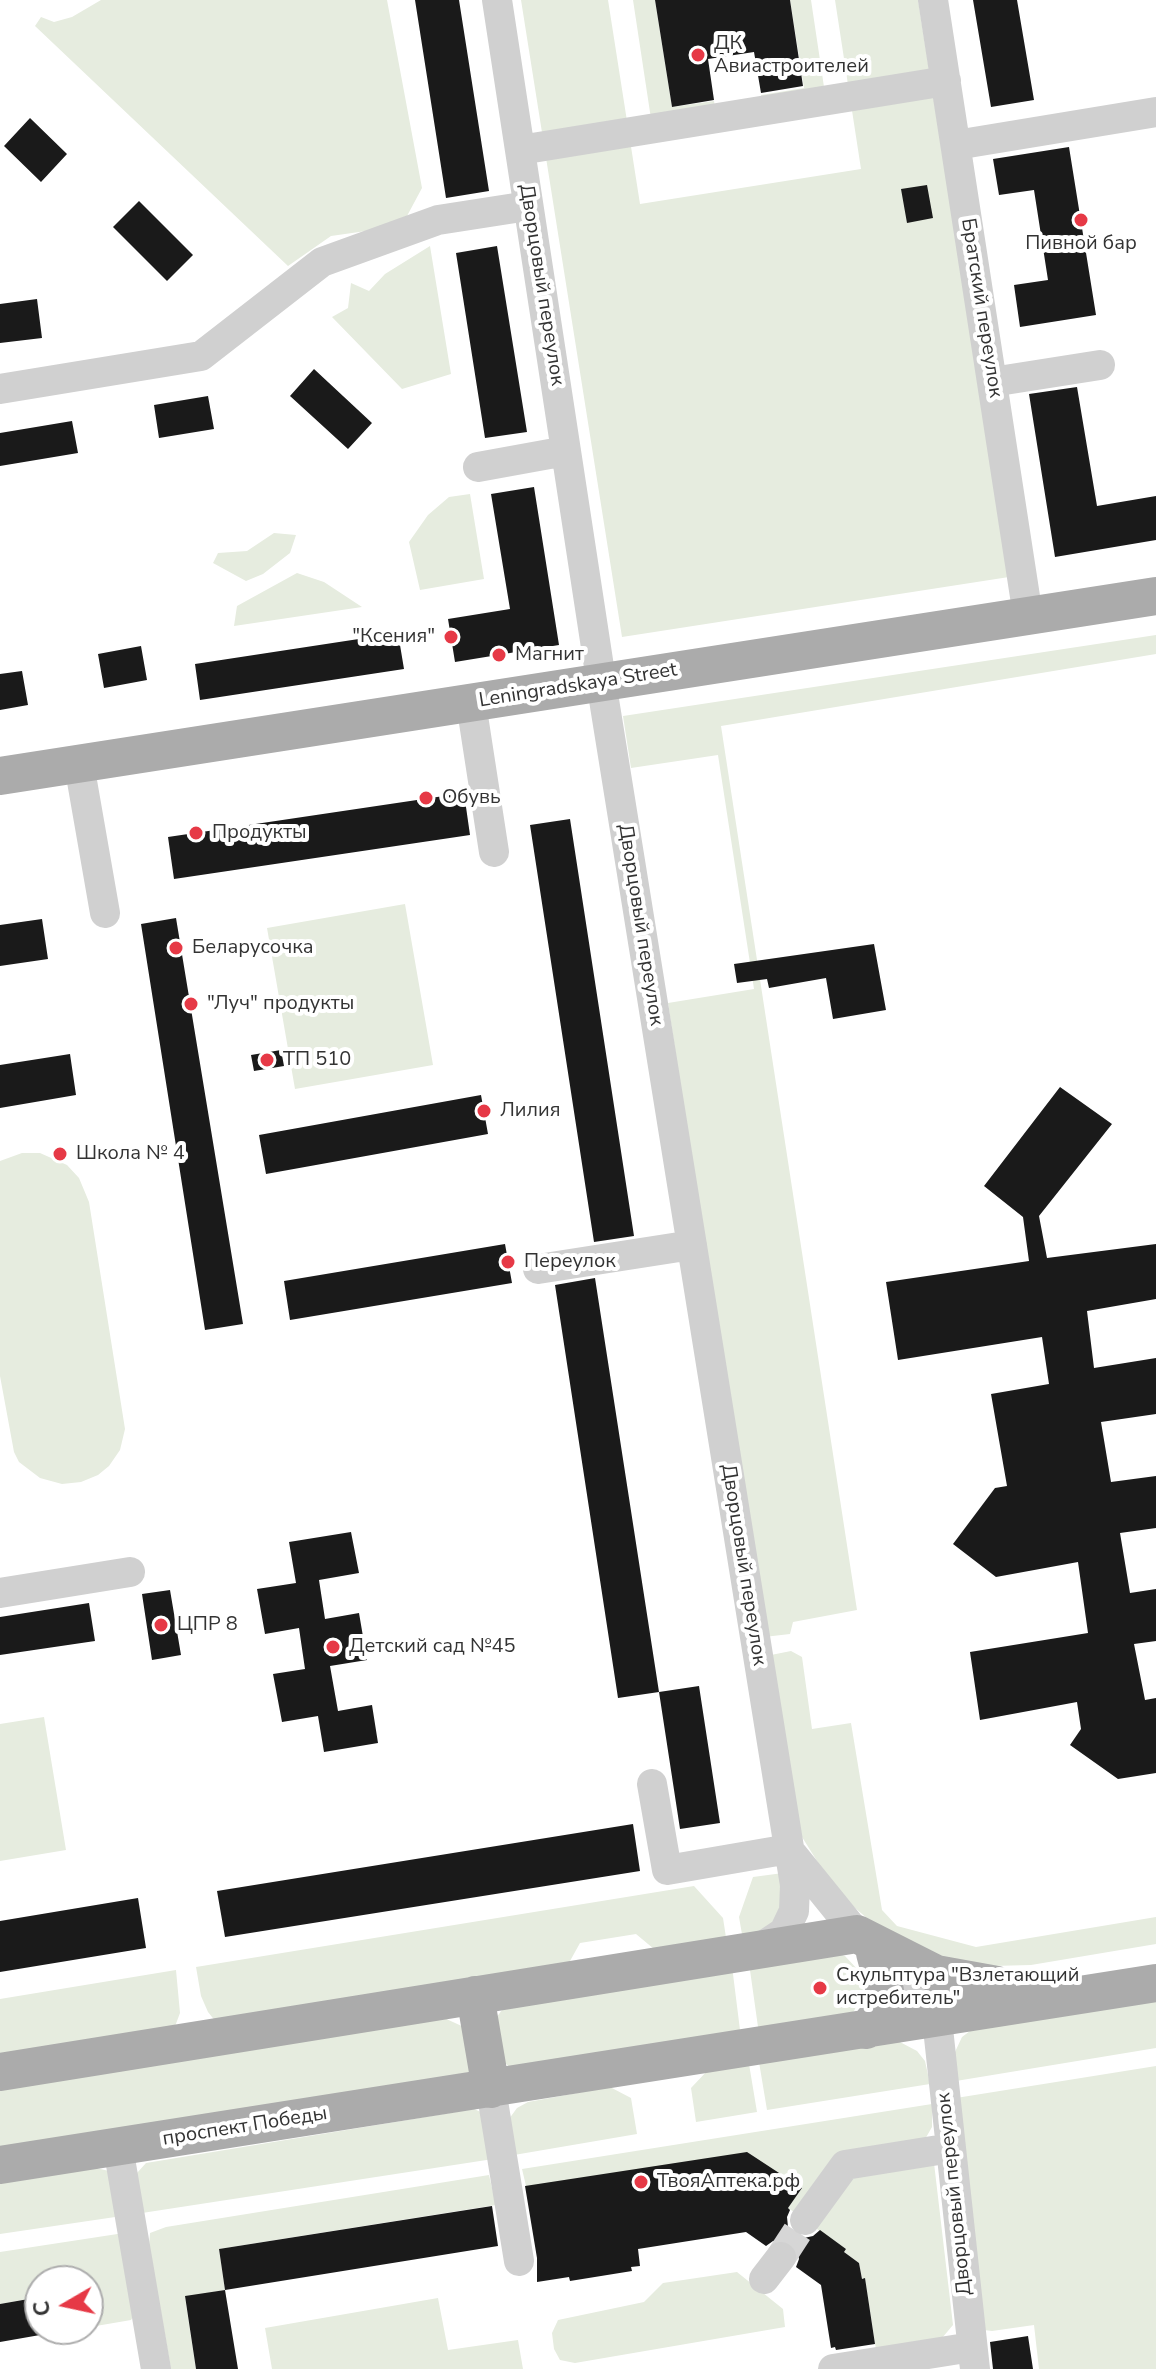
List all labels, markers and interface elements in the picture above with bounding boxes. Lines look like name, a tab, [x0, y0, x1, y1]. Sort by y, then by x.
place label: ДК Авиастроителей	[714, 32, 869, 79]
marker: ДК Авиастроителей	[689, 46, 707, 64]
street label: Дворцовый переулок	[513, 183, 569, 387]
marker: Пивной бар	[1072, 211, 1090, 229]
street label: Братский переулок	[955, 217, 1007, 399]
place label: Пивной бар	[1025, 232, 1137, 256]
place label: "Ксения"	[352, 625, 435, 649]
marker: "Ксения"	[442, 628, 460, 646]
place label: Магнит	[515, 643, 584, 667]
marker: Магнит	[490, 646, 508, 664]
street label: Leningradskaya Street	[477, 658, 679, 714]
place label: Обувь	[442, 786, 501, 810]
marker: Обувь	[417, 789, 435, 807]
place label: Продукты	[212, 821, 307, 845]
street label: Дворцовый переулок	[612, 823, 668, 1027]
marker: Продукты	[187, 824, 205, 842]
place label: Беларусочка	[192, 936, 314, 960]
marker: Беларусочка	[167, 939, 185, 957]
place label: "Луч" продукты	[207, 992, 354, 1016]
marker: "Луч" продукты	[182, 995, 200, 1013]
place label: ТП 510	[283, 1048, 351, 1072]
marker: ТП 510	[258, 1051, 276, 1069]
place label: Лилия	[500, 1099, 560, 1123]
marker: Лилия	[475, 1102, 493, 1120]
place label: Школа № 4	[76, 1142, 185, 1166]
marker: Школа № 4	[51, 1145, 69, 1163]
place label: Переулок	[524, 1250, 616, 1274]
marker: Переулок	[499, 1253, 517, 1271]
street label: Дворцовый переулок	[715, 1463, 771, 1667]
place label: ЦПР 8	[177, 1613, 238, 1637]
marker: ЦПР 8	[152, 1616, 170, 1634]
place label: Детский сад №45	[349, 1635, 516, 1659]
marker: Детский сад №45	[324, 1638, 342, 1656]
place label: Скульптура "Взлетающий истребитель"	[836, 1964, 1079, 2011]
marker: Скульптура "Взлетающий истребитель"	[811, 1979, 829, 1997]
street label: Дворцовый переулок	[932, 2091, 978, 2297]
street label: проспект Победы	[161, 2102, 329, 2152]
place label: ТвояАптека.рф	[657, 2170, 800, 2194]
marker: ТвояАптека.рф	[632, 2173, 650, 2191]
north arrow	[24, 2265, 104, 2345]
text: С	[26, 2299, 58, 2318]

